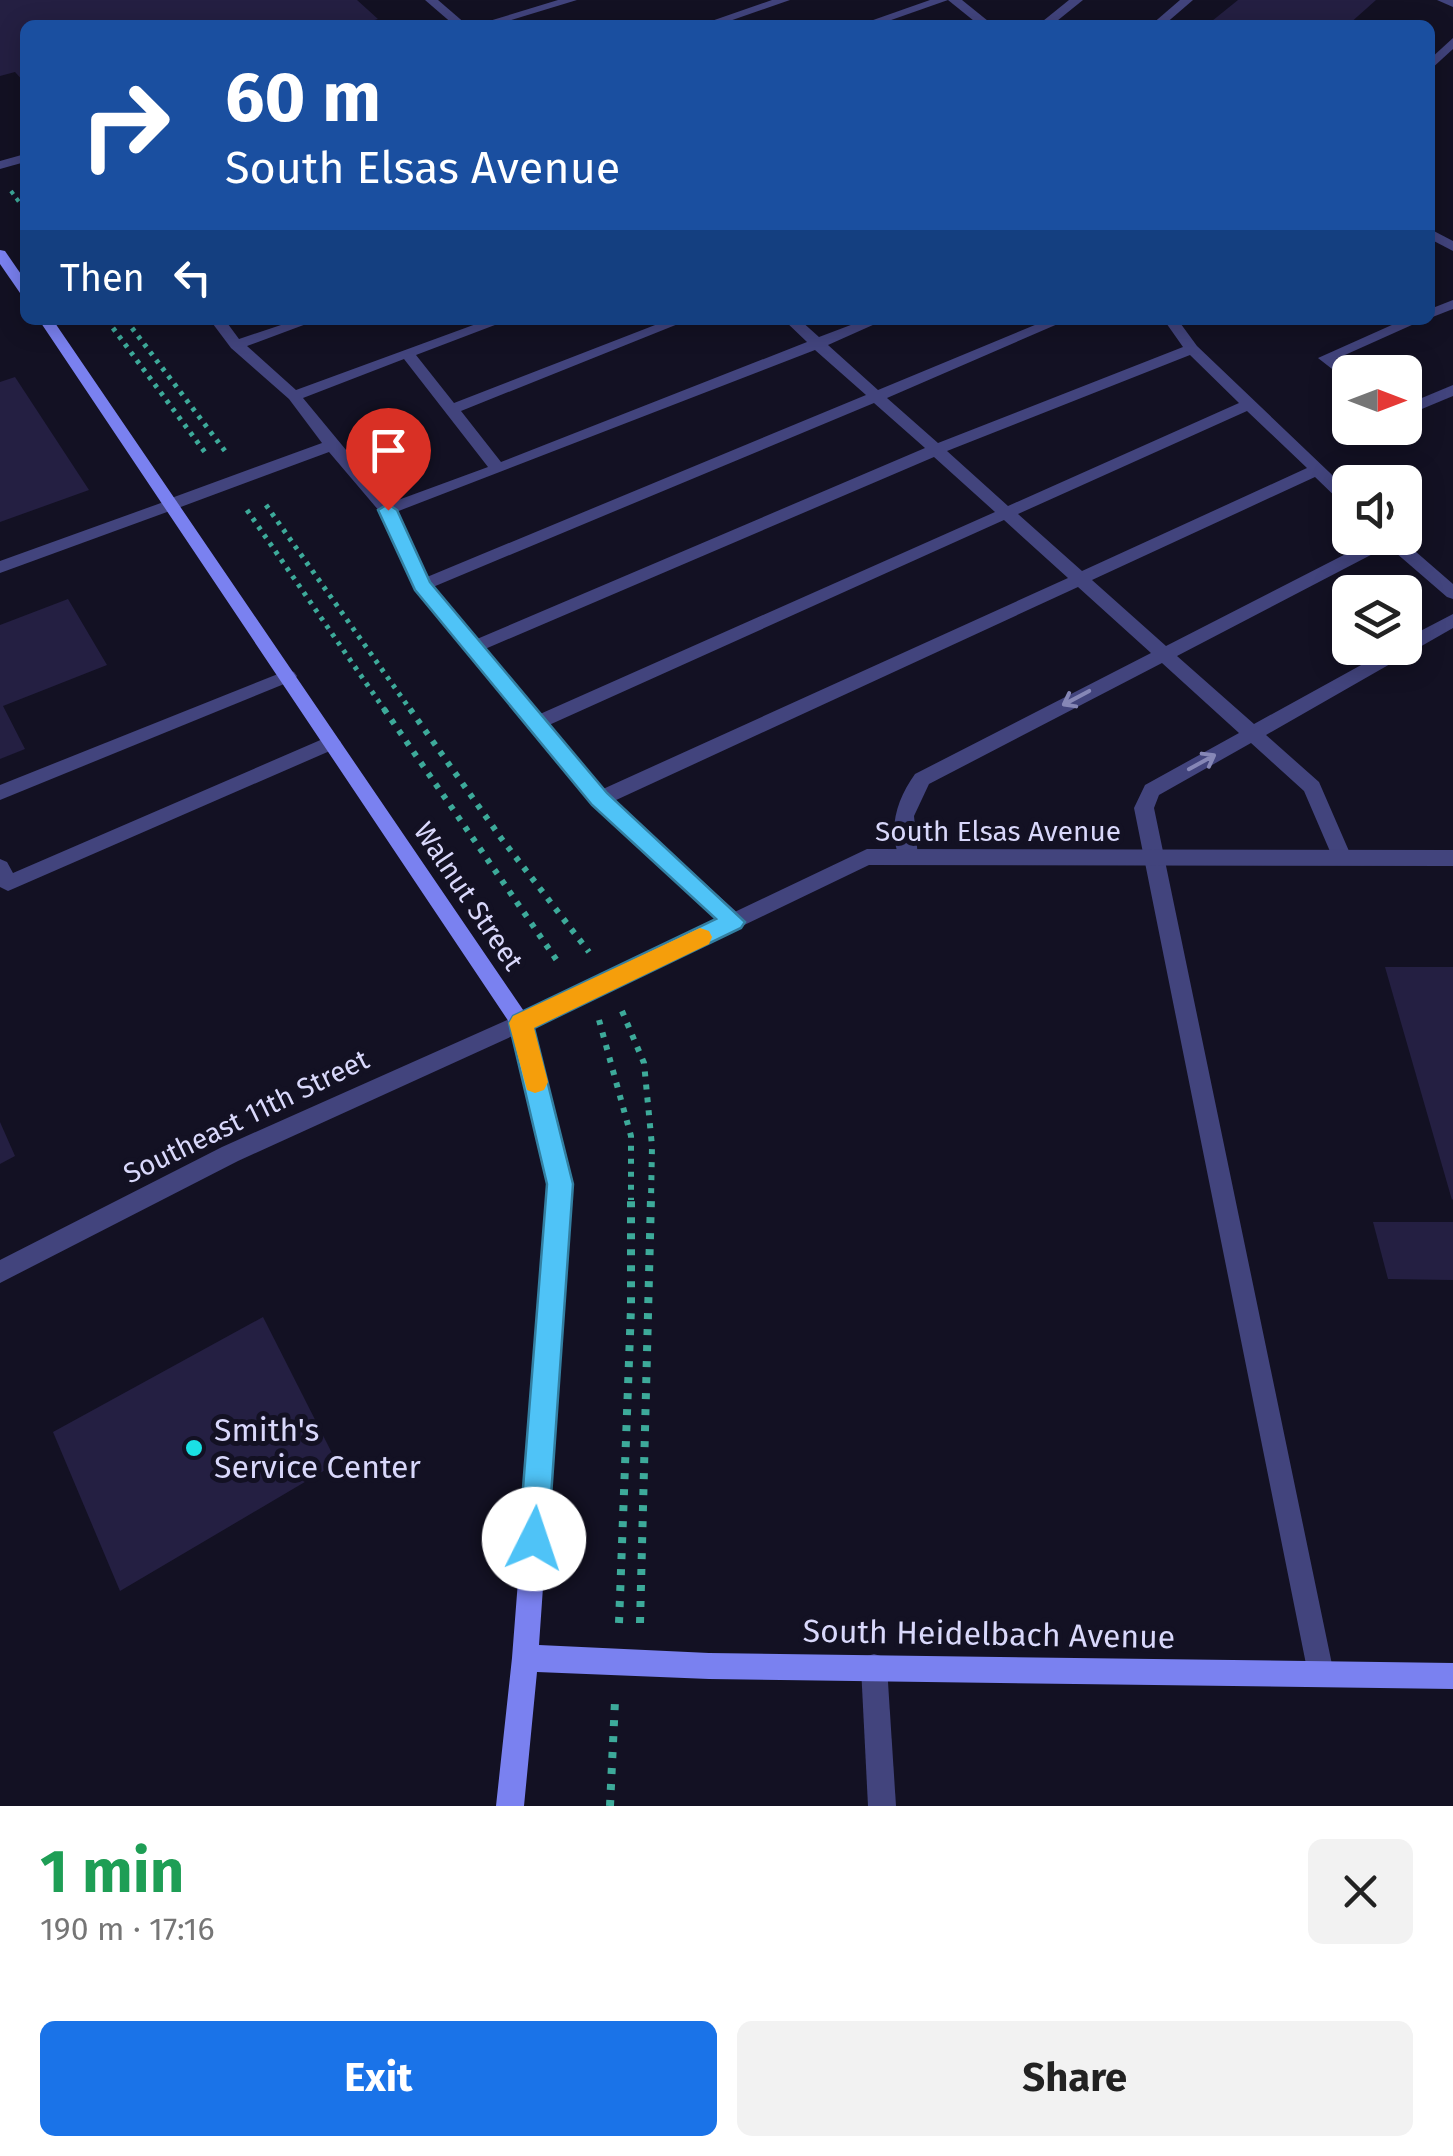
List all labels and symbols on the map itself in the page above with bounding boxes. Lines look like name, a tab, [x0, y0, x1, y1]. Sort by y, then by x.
north arrow	[1332, 355, 1422, 445]
pin	[346, 408, 431, 511]
one-way arrow	[1062, 689, 1092, 709]
one-way arrow	[1187, 751, 1217, 771]
street label: South Elsas Avenue	[875, 815, 1121, 848]
street label: Walnut Street	[407, 816, 531, 977]
street label: Southeast 11th Street	[118, 1042, 375, 1190]
place label: Smith's Service Center	[214, 1411, 422, 1486]
marker: Smith's Service Center	[183, 1437, 205, 1459]
position arrow	[482, 1487, 586, 1591]
street label: South Heidelbach Avenue	[802, 1612, 1176, 1656]

